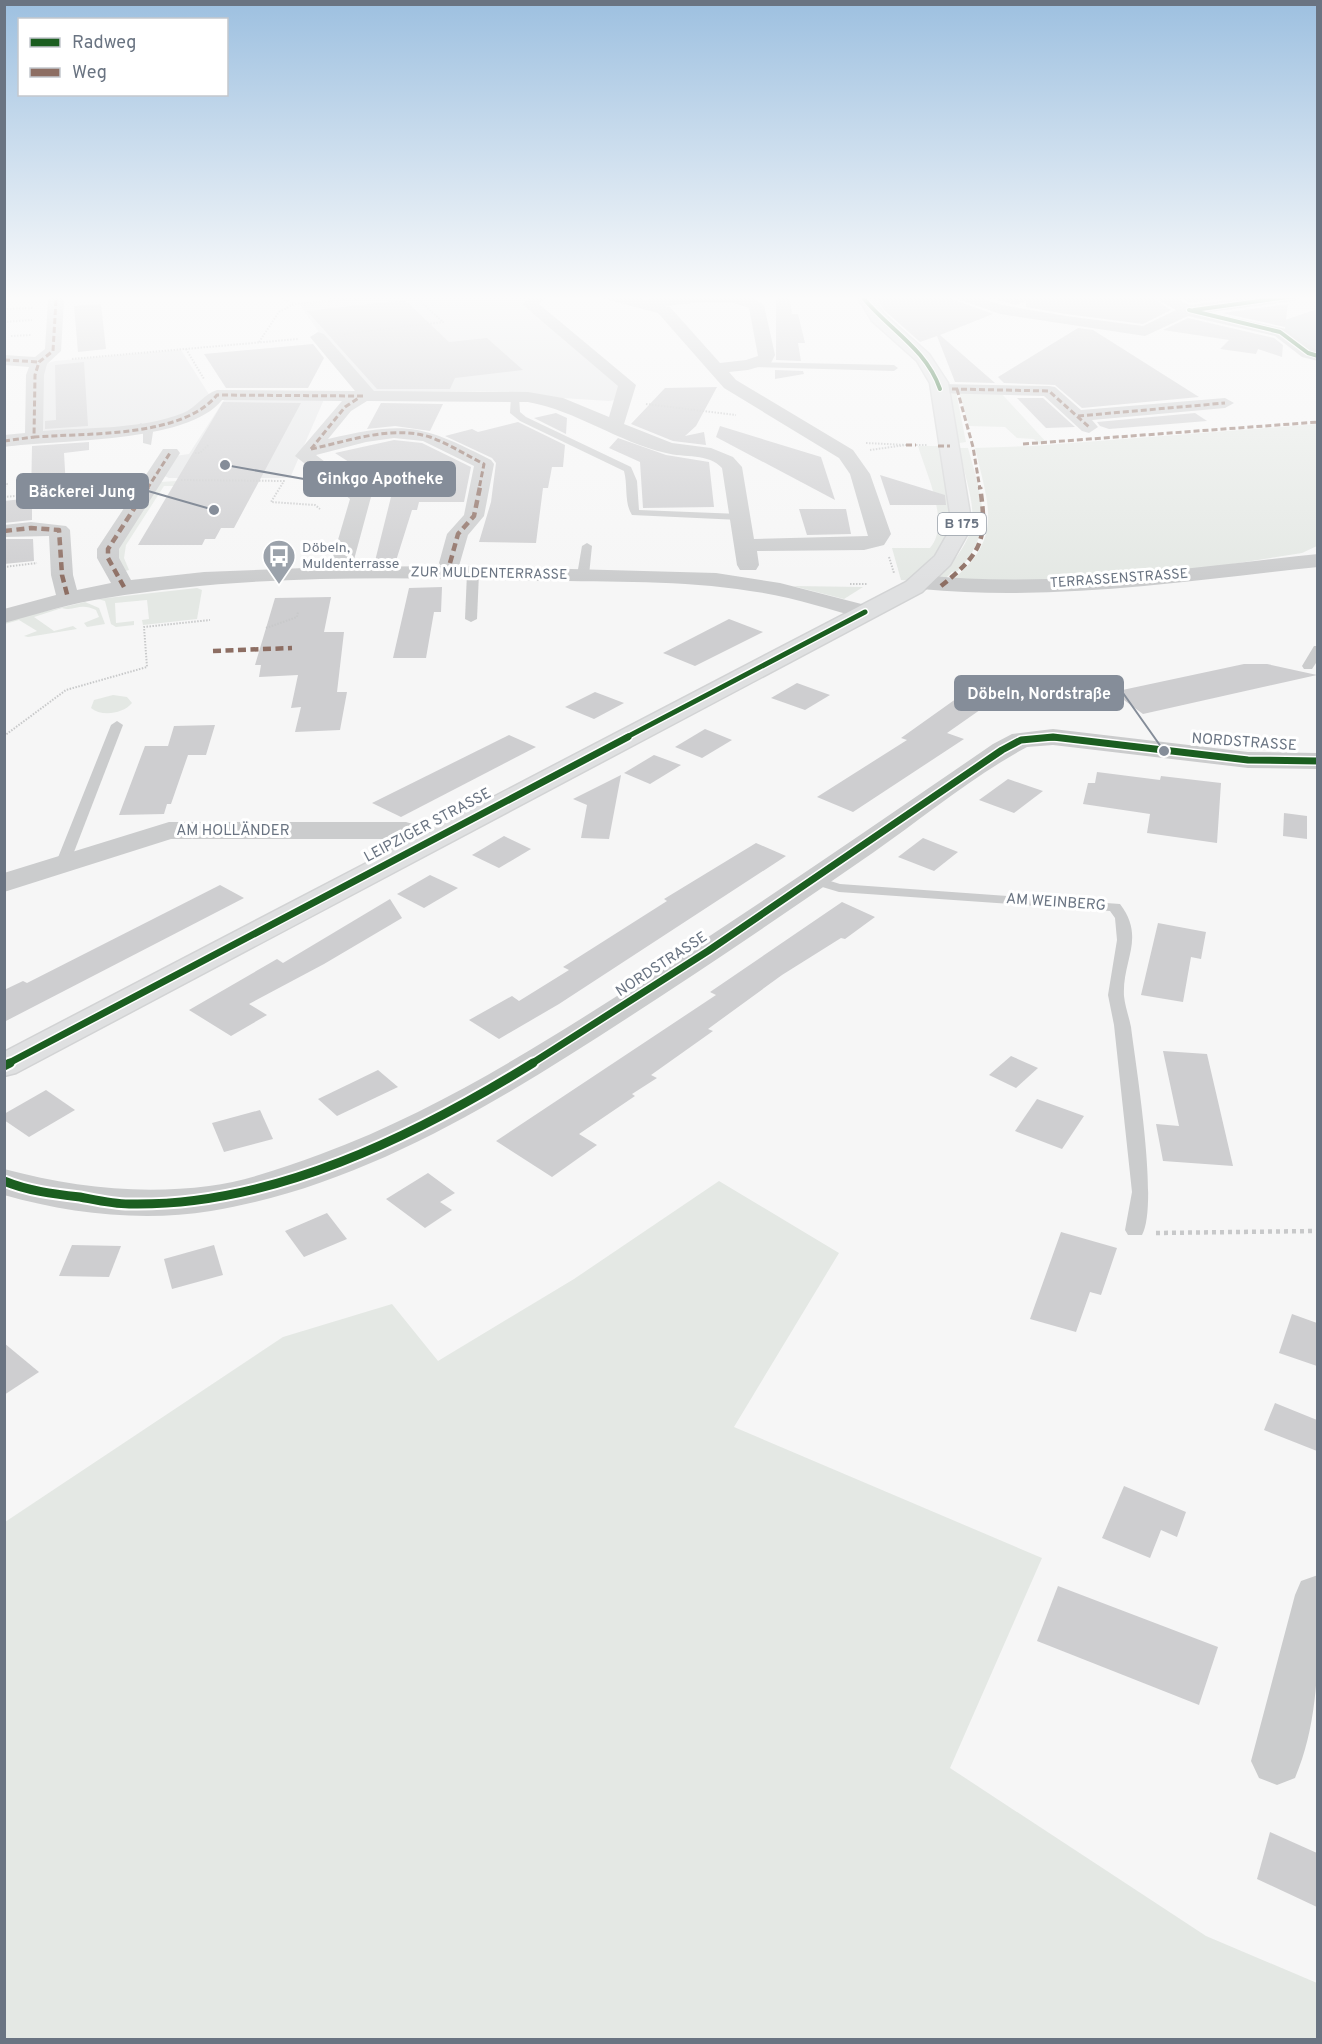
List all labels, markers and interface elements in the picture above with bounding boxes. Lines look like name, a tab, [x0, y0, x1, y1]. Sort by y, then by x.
legend	[18, 18, 228, 96]
text: Radweg	[72, 32, 136, 55]
text: Weg	[72, 62, 107, 85]
callout: Ginkgo Apotheke	[304, 462, 455, 496]
text: Ginkgo Apotheke	[317, 470, 443, 490]
callout: Bäckerei Jung	[17, 474, 148, 508]
text: Bäckerei Jung	[28, 483, 136, 503]
road number: B 175	[938, 513, 986, 535]
bus stop icon: Döbeln, Muldenterrasse	[261, 538, 297, 585]
place label: Döbeln, Muldenterrasse	[302, 540, 399, 573]
street label: ZUR MULDENTERRASSE	[410, 564, 568, 584]
street label: TERRASSENSTRASSE	[1049, 566, 1189, 592]
callout: Döbeln, Nordstraße	[955, 676, 1123, 710]
text: Döbeln, Nordstraße	[967, 685, 1111, 705]
street label: NORDSTRASSE	[1191, 730, 1297, 756]
street label: LEIPZIGER STRASSE	[361, 784, 495, 868]
street label: AM HOLLÄNDER	[176, 821, 290, 841]
street label: AM WEINBERG	[1005, 890, 1107, 916]
street label: NORDSTRASSE	[613, 928, 711, 1002]

